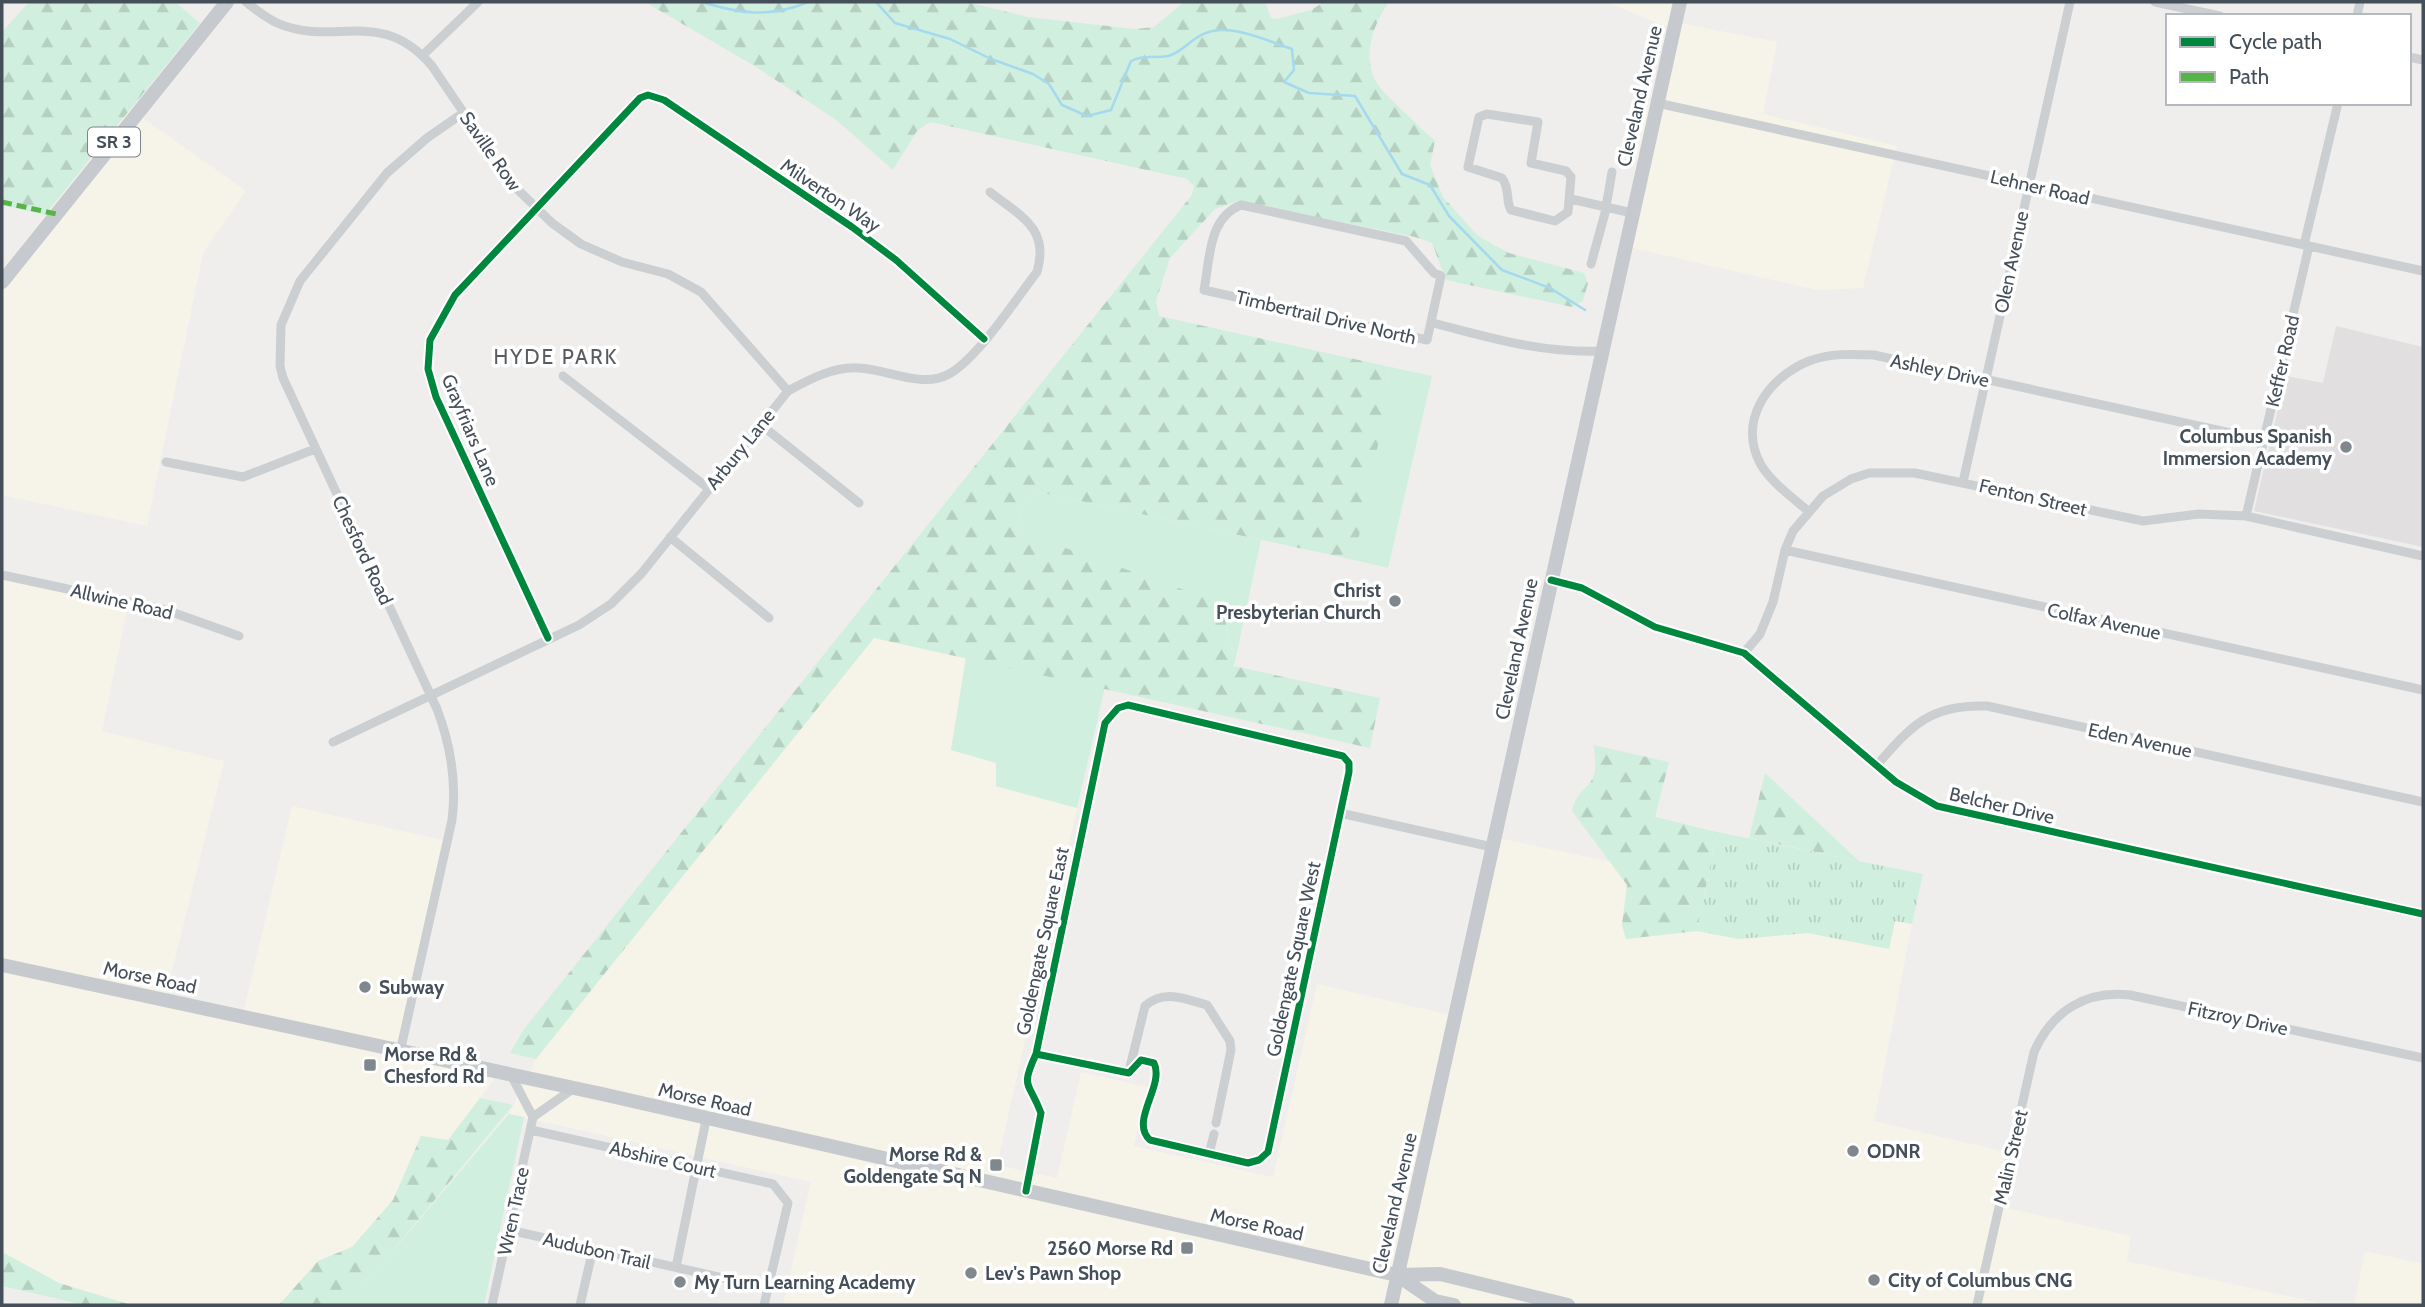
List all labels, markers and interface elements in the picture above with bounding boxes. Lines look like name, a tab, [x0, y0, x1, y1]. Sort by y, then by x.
legend	[2166, 14, 2411, 105]
street label: Cleveland Avenue	[1612, 23, 1667, 169]
text: Cycle path	[2229, 29, 2322, 54]
text: Path	[2229, 64, 2269, 89]
street label: Saville Row	[455, 107, 526, 195]
road number: SR 3	[88, 127, 140, 156]
street label: Milverton Way	[776, 154, 885, 238]
street label: Lehner Road	[1988, 165, 2092, 210]
street label: Olen Avenue	[1989, 209, 2034, 315]
street label: Timbertrail Drive North	[1234, 286, 1418, 349]
street label: Keffer Road	[2261, 313, 2304, 409]
district label: HYDE PARK	[493, 344, 619, 369]
street label: Ashley Drive	[1888, 349, 1992, 392]
street label: Grayfriars Lane	[437, 371, 505, 490]
street label: Arbury Lane	[701, 404, 780, 494]
place label: Columbus Spanish Immersion Academy	[2163, 425, 2333, 470]
marker: Columbus Spanish Immersion Academy	[2338, 439, 2354, 455]
street label: Fenton Street	[1977, 474, 2090, 521]
street label: Chesford Road	[327, 492, 398, 609]
street label: Cleveland Avenue	[1490, 576, 1543, 722]
street label: Allwine Road	[69, 579, 175, 624]
place label: Christ Presbyterian Church	[1216, 579, 1381, 624]
marker: Christ Presbyterian Church	[1387, 593, 1403, 609]
street label: Colfax Avenue	[2045, 598, 2163, 645]
street label: Eden Avenue	[2086, 718, 2194, 763]
street label: Belcher Drive	[1947, 782, 2057, 829]
street label: Goldengate Square East	[1011, 844, 1074, 1037]
street label: Goldengate Square West	[1262, 859, 1326, 1059]
street label: Morse Road	[101, 956, 199, 999]
place label: Subway	[379, 976, 445, 999]
marker: Subway	[357, 979, 373, 995]
street label: Fitzroy Drive	[2186, 997, 2290, 1040]
place label: Morse Rd & Chesford Rd	[384, 1043, 485, 1088]
marker: Morse Rd & Chesford Rd	[362, 1057, 378, 1073]
street label: Morse Road	[656, 1078, 754, 1121]
street label: Malin Street	[1988, 1107, 2033, 1207]
street label: Cleveland Avenue	[1367, 1130, 1422, 1276]
street label: Abshire Court	[607, 1136, 719, 1183]
place label: ODNR	[1867, 1140, 1921, 1163]
place label: Morse Rd & Goldengate Sq N	[844, 1143, 982, 1188]
marker: ODNR	[1845, 1143, 1861, 1159]
marker: Morse Rd & Goldengate Sq N	[988, 1157, 1004, 1173]
street label: Wren Trace	[493, 1165, 534, 1257]
street label: Morse Road	[1208, 1203, 1306, 1246]
street label: Audubon Trail	[541, 1227, 653, 1274]
place label: 2560 Morse Rd	[1047, 1237, 1173, 1260]
marker: 2560 Morse Rd	[1179, 1240, 1195, 1256]
place label: Lev's Pawn Shop	[985, 1262, 1121, 1285]
marker: Lev's Pawn Shop	[963, 1265, 979, 1281]
place label: City of Columbus CNG	[1888, 1269, 2072, 1292]
place label: My Turn Learning Academy	[694, 1271, 916, 1294]
marker: City of Columbus CNG	[1866, 1272, 1882, 1288]
marker: My Turn Learning Academy	[672, 1274, 688, 1290]

